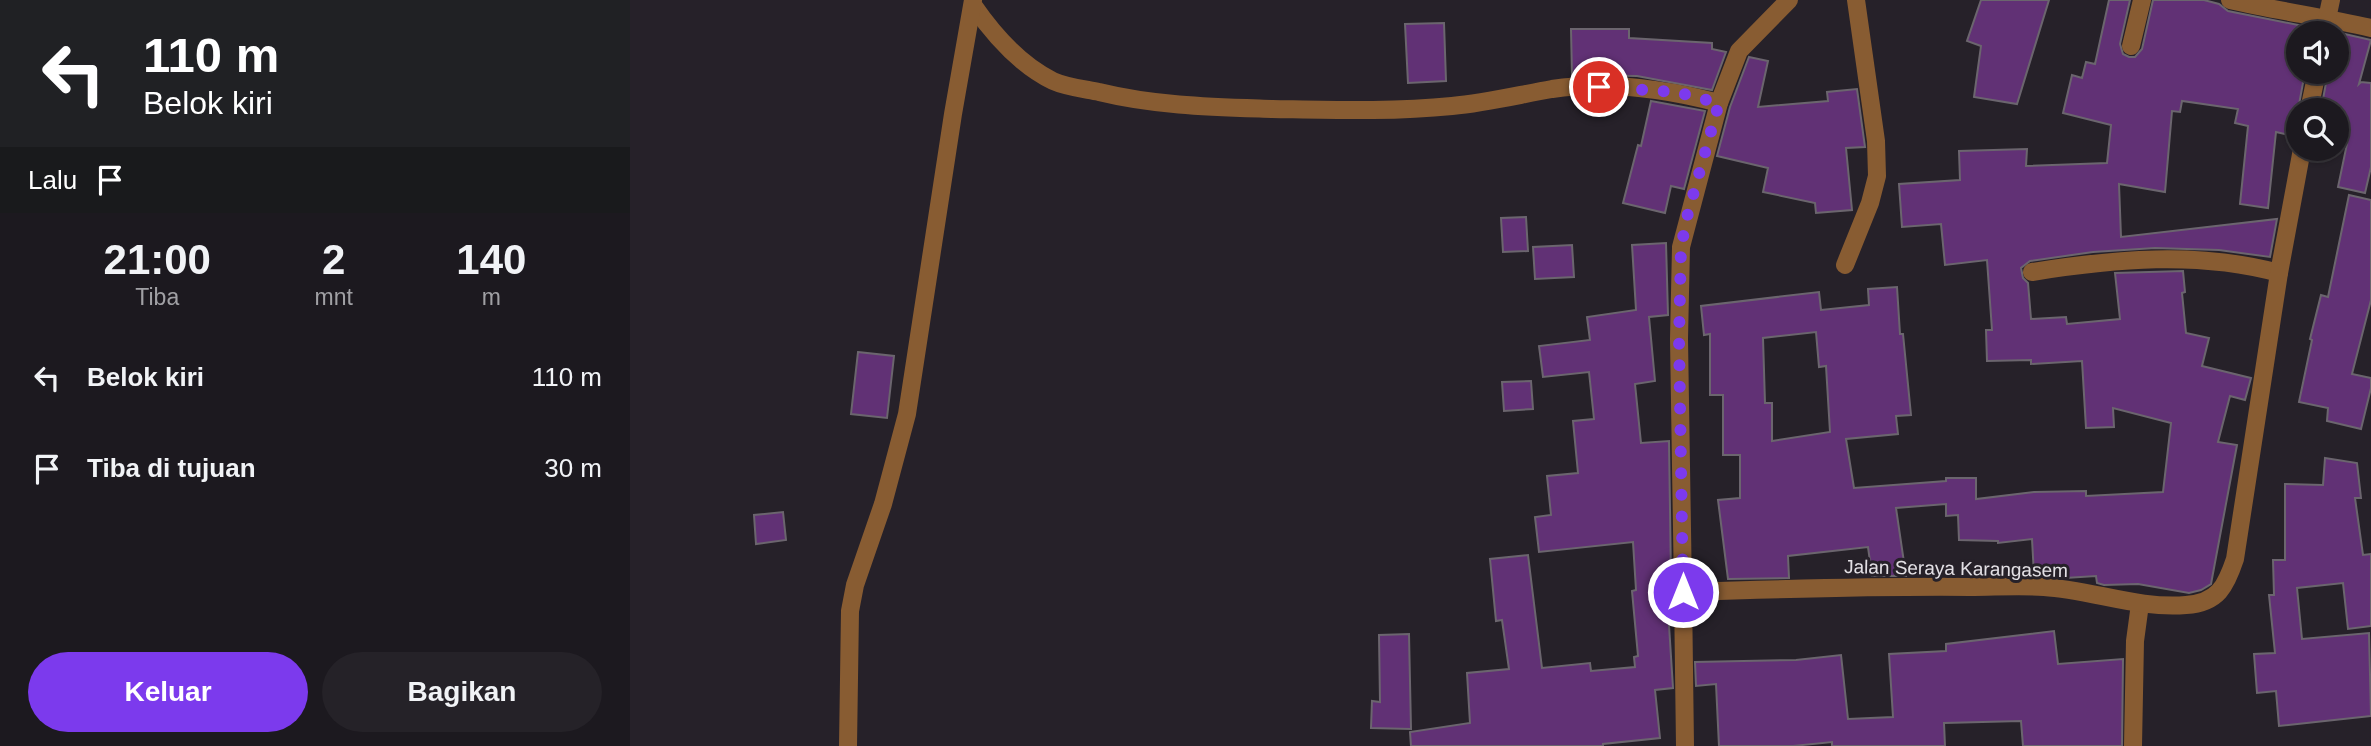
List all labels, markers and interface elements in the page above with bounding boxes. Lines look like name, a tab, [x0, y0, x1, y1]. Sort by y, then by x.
map controls	[2286, 21, 2349, 161]
button: sound	[2286, 21, 2349, 84]
icon: left	[28, 28, 119, 119]
text: 110 m	[143, 28, 279, 82]
pin	[1569, 57, 1629, 117]
icon: arrive	[1580, 68, 1618, 106]
text: Belok kiri	[143, 85, 273, 121]
button: search	[2286, 98, 2349, 161]
icon: arrive	[91, 161, 129, 199]
text: Lalu	[28, 165, 77, 195]
text: 21:00	[104, 236, 211, 283]
text: 2	[322, 236, 345, 283]
text: 140	[456, 236, 526, 283]
text: Tiba	[135, 284, 179, 310]
text: mnt	[314, 284, 353, 310]
text: m	[482, 284, 501, 310]
icon: left	[28, 359, 66, 397]
text: Belok kiri	[87, 362, 204, 392]
text: 110 m	[532, 362, 602, 392]
icon: arrive	[28, 450, 66, 488]
text: Tiba di tujuan	[87, 453, 256, 483]
text: 30 m	[544, 453, 602, 483]
position arrow	[1646, 555, 1720, 629]
street label: Jalan Seraya Karangasem	[1844, 556, 2068, 581]
button: Keluar	[28, 652, 308, 732]
button: Bagikan	[322, 652, 602, 732]

